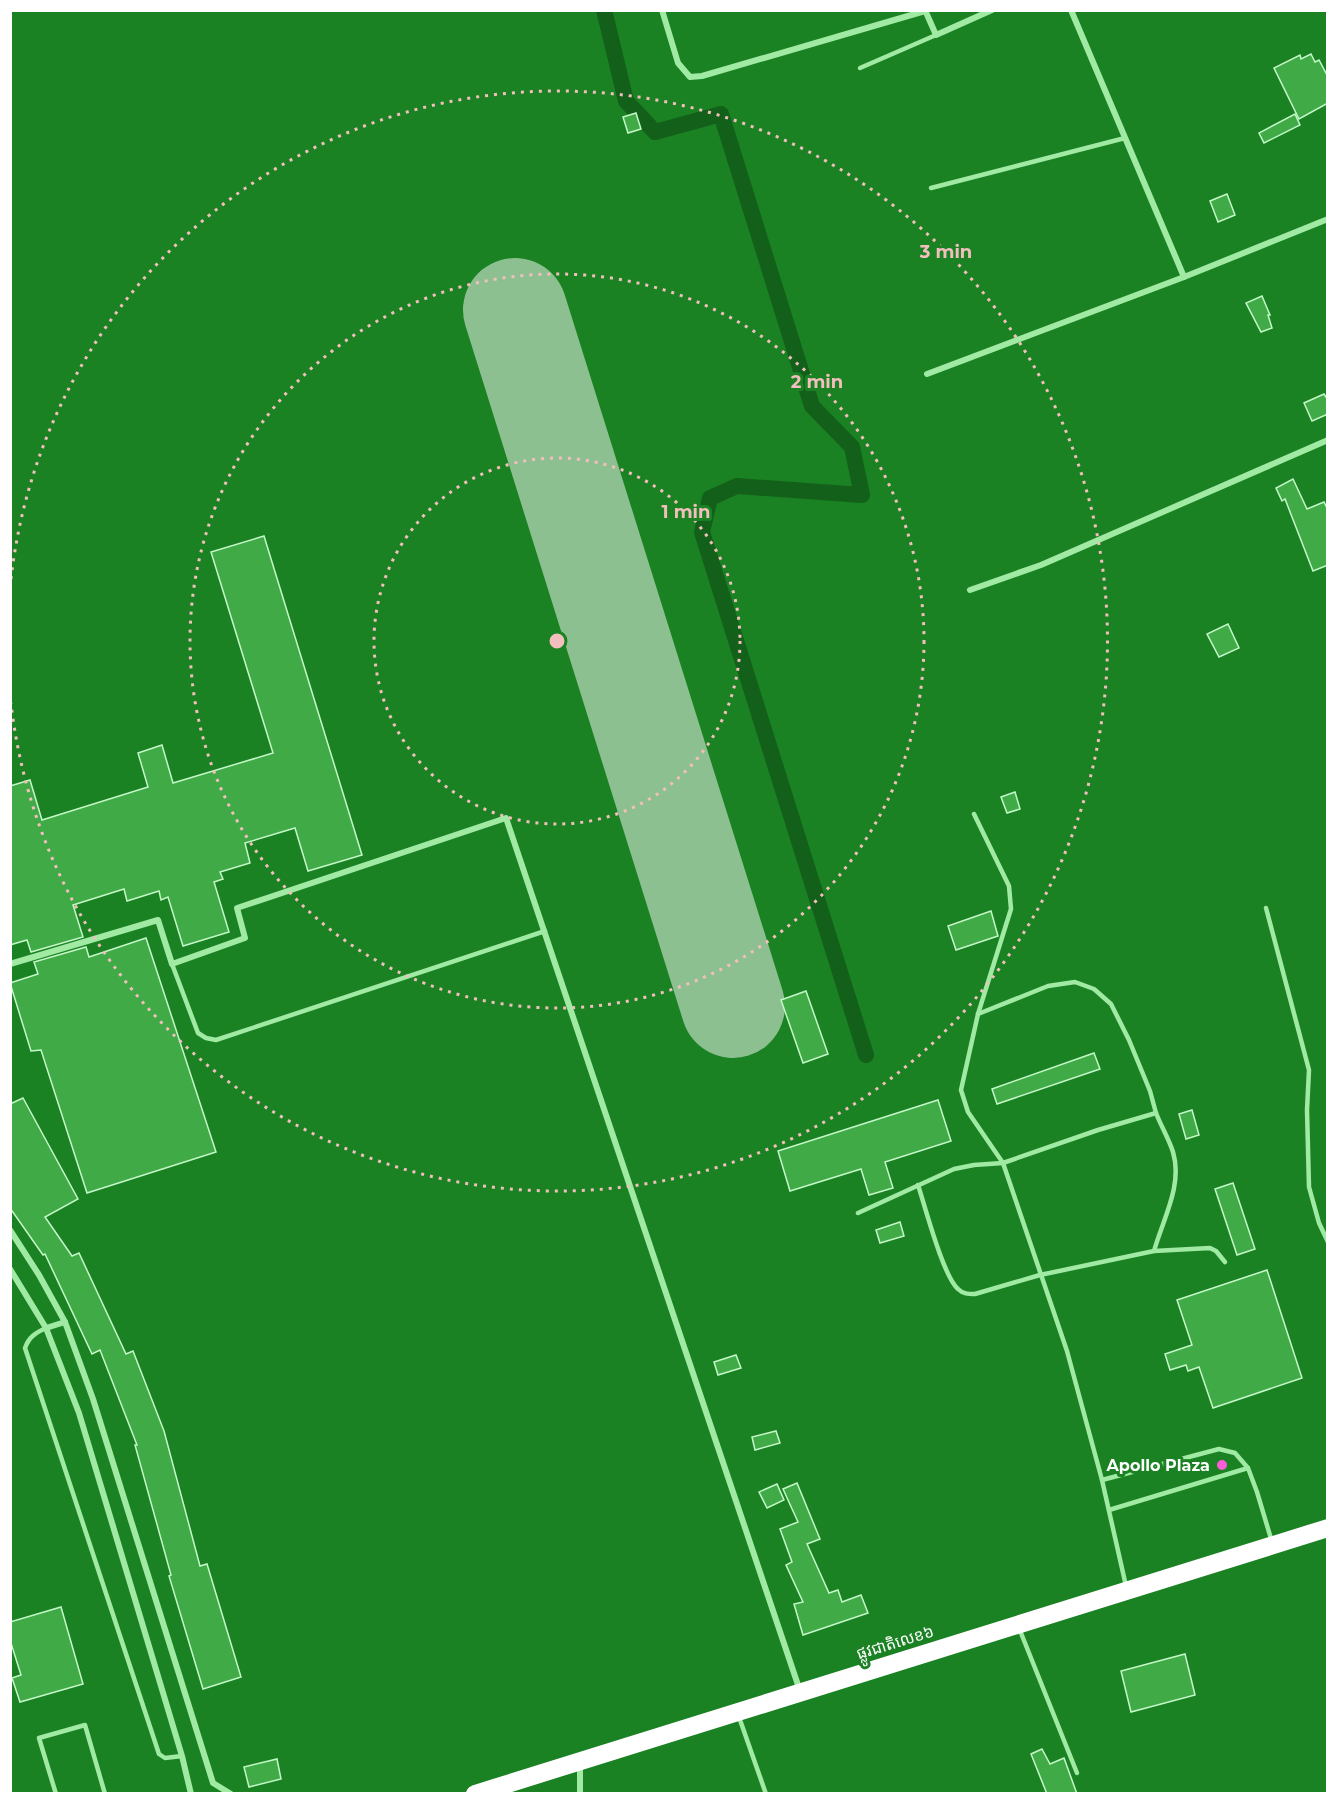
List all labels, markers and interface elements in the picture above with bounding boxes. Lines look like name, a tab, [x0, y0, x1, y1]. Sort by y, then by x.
text: 3 min	[919, 241, 972, 263]
text: 2 min	[791, 371, 843, 393]
text: 1 min	[662, 501, 710, 523]
centre of rings	[547, 631, 567, 651]
place label: Apollo Plaza	[1106, 1456, 1210, 1475]
marker: Apollo Plaza	[1215, 1458, 1229, 1472]
street label: ផ្លូវជាតិលេខ៦	[854, 1622, 938, 1668]

